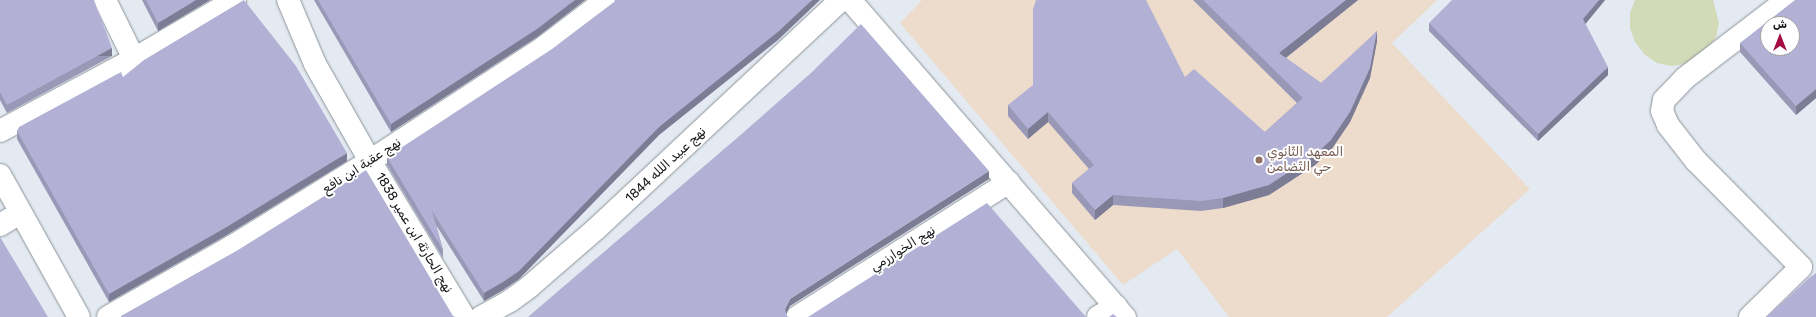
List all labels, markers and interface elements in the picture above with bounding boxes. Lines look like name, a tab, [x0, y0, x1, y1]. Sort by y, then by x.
north arrow	[1760, 16, 1800, 56]
text: ش	[1773, 18, 1787, 31]
street label: نهج عبيد اللله 1844	[623, 124, 709, 206]
street label: نهج عقبة ابن نافع	[320, 135, 404, 197]
place label: المعهد الثّانوي حي التّضامن	[1267, 145, 1343, 176]
marker: المعهد الثّانوي حي التّضامن	[1254, 155, 1264, 165]
street label: نهج الحارثة ابن عمير 1838	[372, 170, 456, 296]
street label: نهج الخوارزمي	[868, 223, 938, 275]

